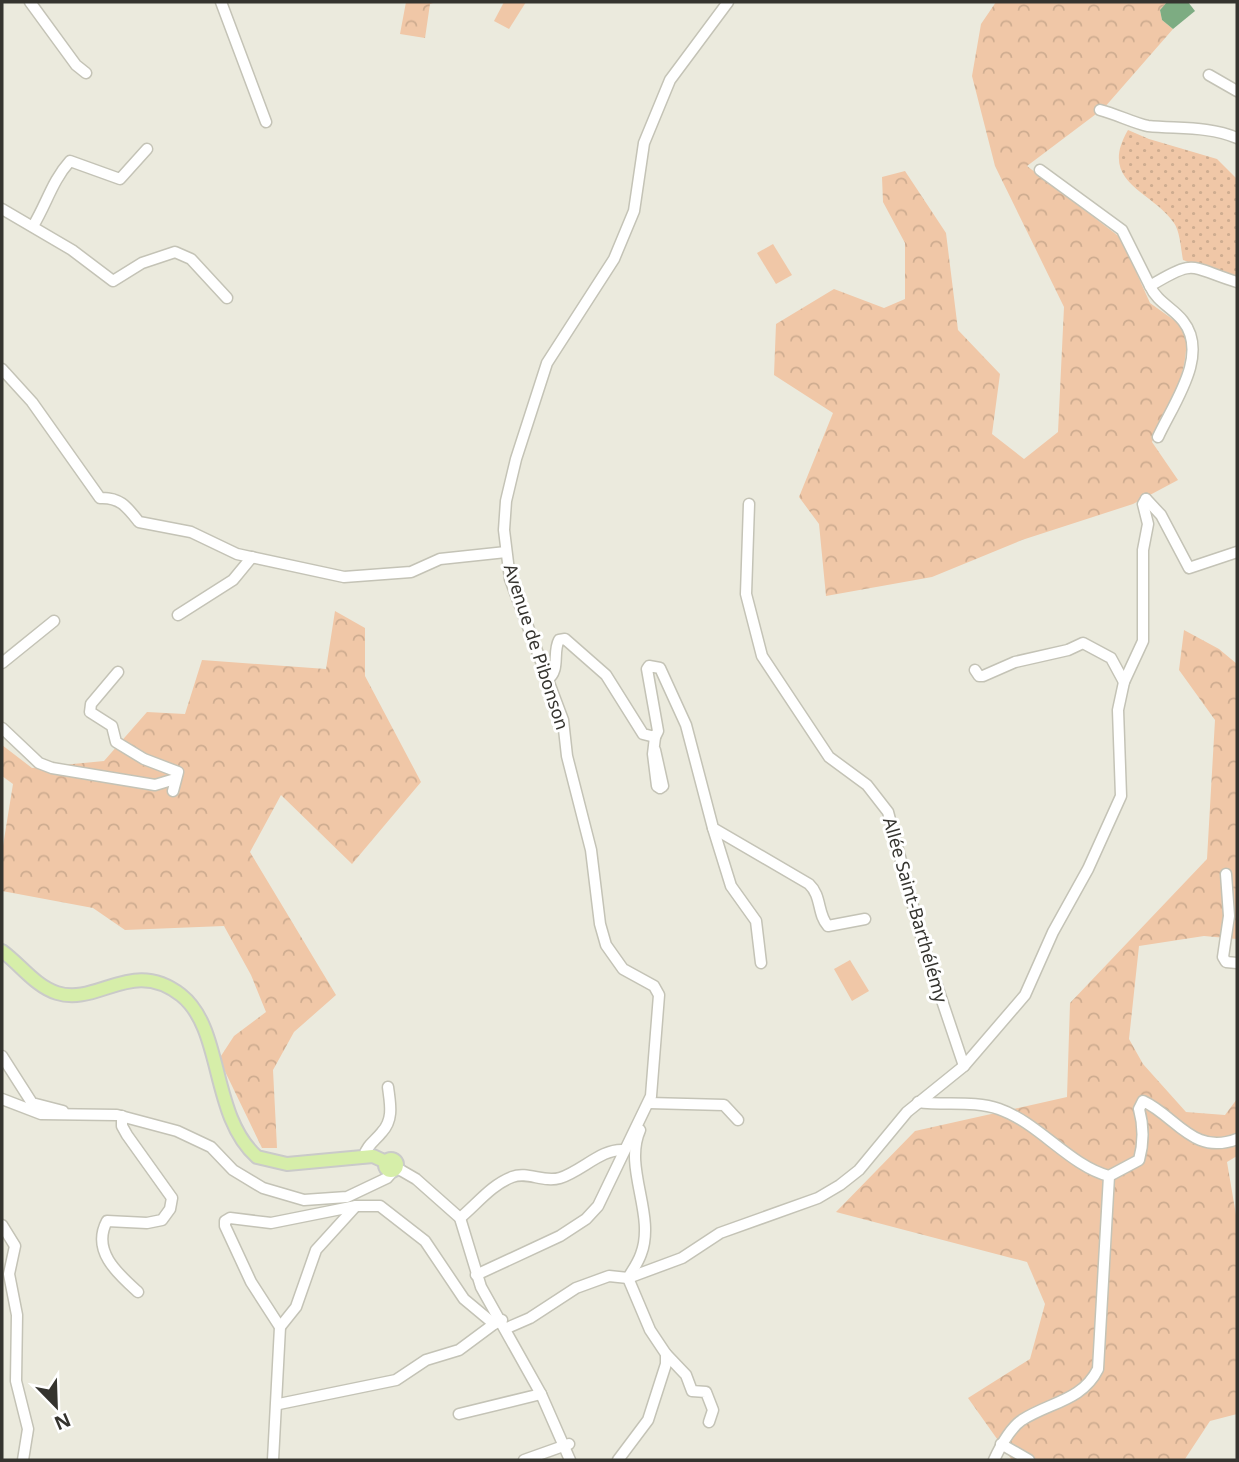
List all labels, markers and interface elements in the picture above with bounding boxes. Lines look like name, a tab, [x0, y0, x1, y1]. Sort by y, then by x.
street label: Avenue de Pibonson	[499, 561, 575, 733]
street label: Allée Saint-Barthélémy	[878, 814, 954, 1006]
north arrow	[21, 1371, 91, 1441]
text: N	[50, 1407, 75, 1437]

